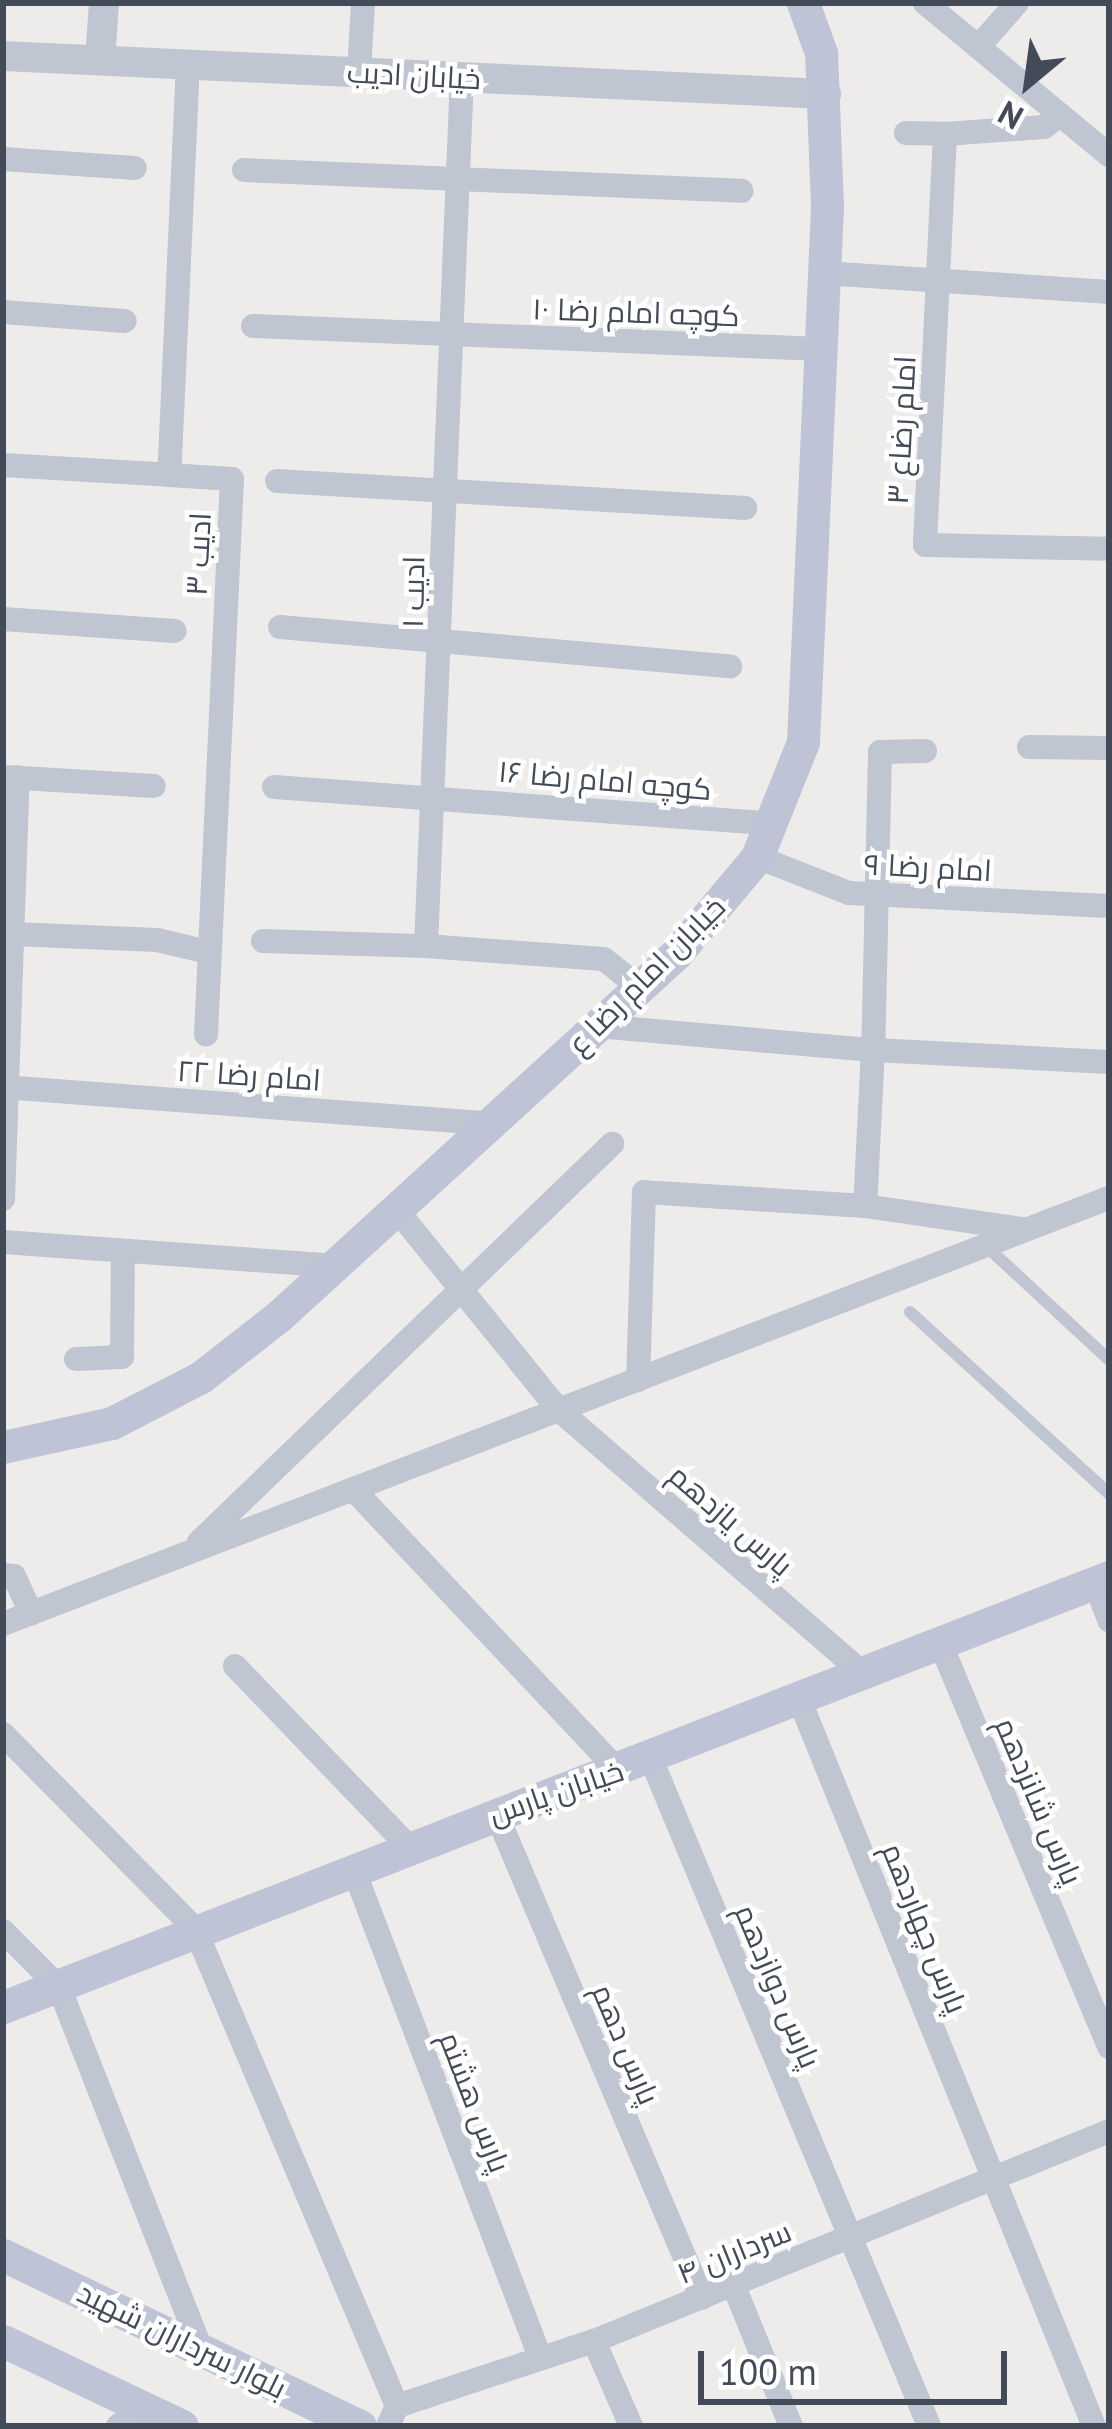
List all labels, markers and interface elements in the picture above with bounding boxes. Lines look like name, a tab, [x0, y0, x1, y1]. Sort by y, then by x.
north arrow	[968, 24, 1088, 144]
street label: خیابان ادیب	[346, 54, 482, 96]
text: N	[990, 92, 1030, 140]
street label: کوچه امام رضا ۱۰	[532, 290, 740, 334]
street label: امام رضا‌ع ۳	[879, 355, 923, 505]
street label: ادیب ۳	[178, 511, 218, 597]
street label: ادیب ۱	[394, 556, 432, 628]
street label: کوچه امام رضا ۱۶	[497, 753, 713, 807]
street label: امام رضا ۹	[863, 846, 993, 888]
street label: خیابان امام رضا ع	[560, 889, 732, 1061]
street label: امام رضا ۲۲	[176, 1052, 322, 1098]
street label: پارس‌‌ یازدهم	[662, 1457, 800, 1583]
street label: پارس‌‌ شانزدهم	[988, 1712, 1090, 1890]
street label: خیابان پارس	[484, 1752, 628, 1832]
street label: پارس‌‌ چهاردهم	[875, 1838, 975, 2018]
street label: پارس‌‌ دوازدهم	[727, 1899, 829, 2073]
street label: پارس‌‌ دهم	[585, 1978, 667, 2110]
street label: پارس‌‌ هشتم	[432, 2027, 518, 2177]
street label: سرداران ۴	[672, 2213, 796, 2291]
street label: بلوار سرداران شهید	[72, 2274, 292, 2406]
scale bar	[704, 2327, 1013, 2401]
text: 100 m	[719, 2348, 817, 2395]

